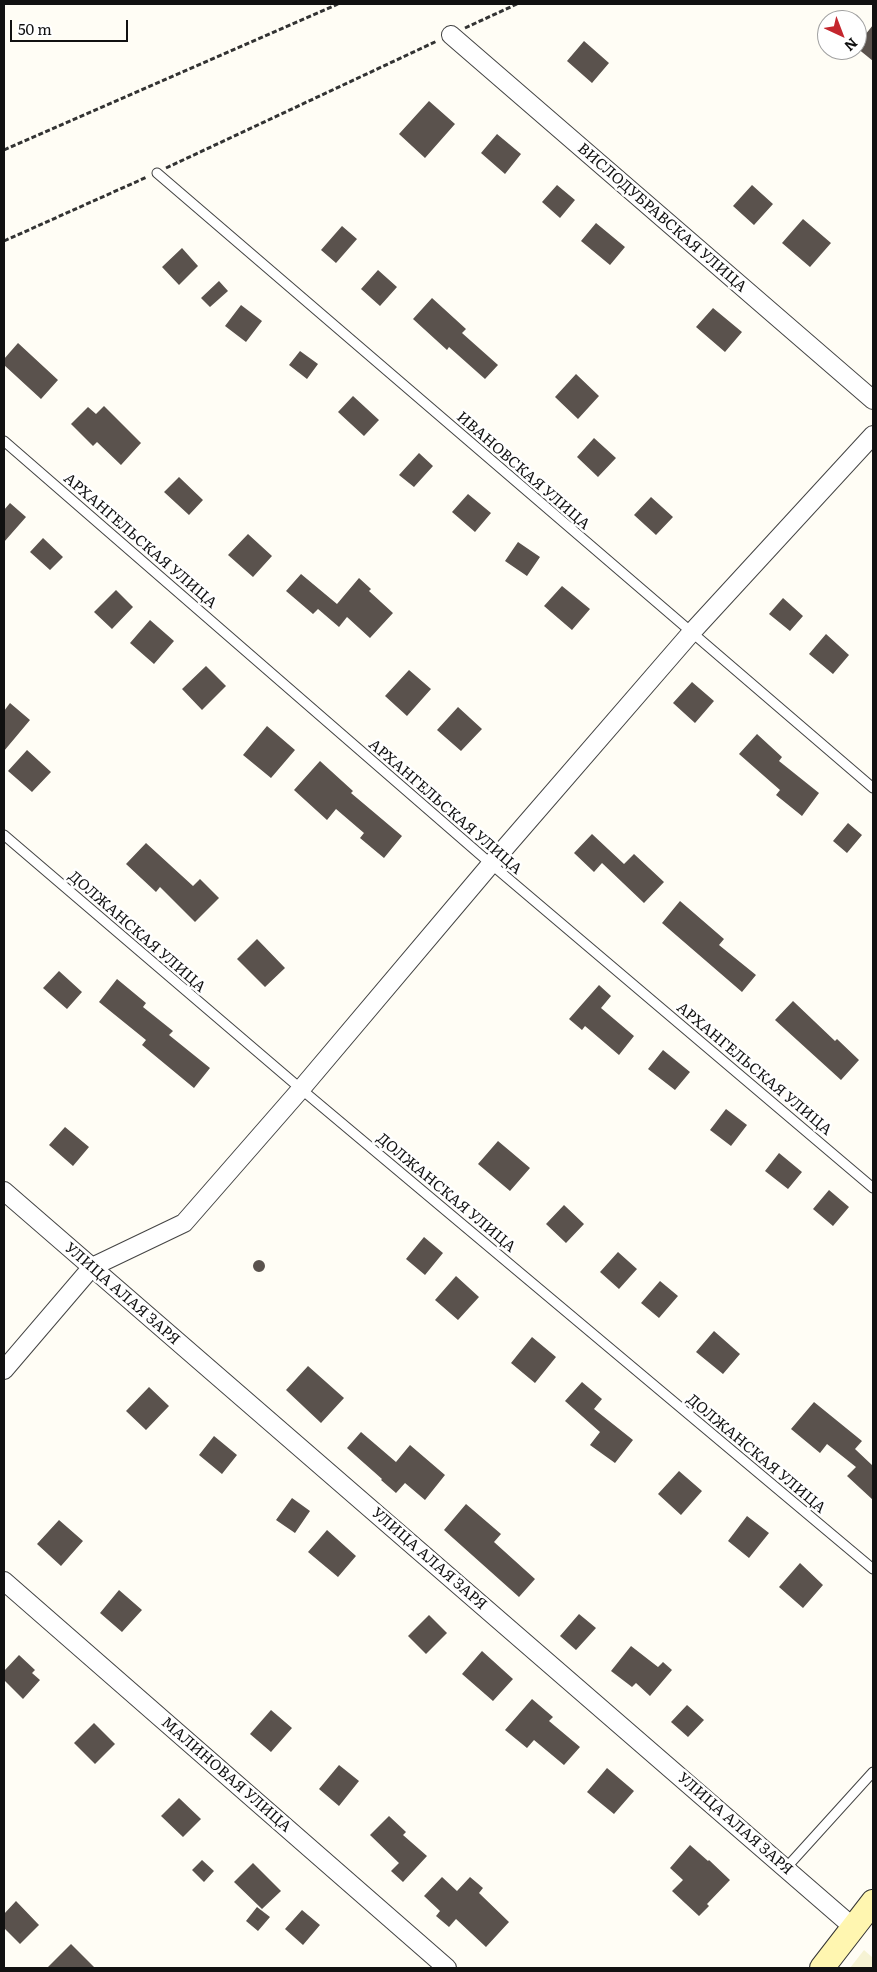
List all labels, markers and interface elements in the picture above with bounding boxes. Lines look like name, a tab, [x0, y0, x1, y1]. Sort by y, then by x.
scale bar	[12, 10, 130, 42]
north arrow	[817, 10, 867, 60]
text: 50 m	[18, 17, 52, 40]
text: N	[840, 34, 863, 57]
street label: ВИСЛОДУБРАВСКАЯ УЛИЦА	[574, 140, 750, 296]
street label: ИВАНОВСКАЯ УЛИЦА	[453, 408, 593, 534]
street label: АРХАНГЕЛЬСКАЯ УЛИЦА	[60, 470, 220, 612]
street label: АРХАНГЕЛЬСКАЯ УЛИЦА	[365, 736, 525, 878]
street label: ДОЛЖАНСКАЯ УЛИЦА	[65, 868, 209, 996]
street label: АРХАНГЕЛЬСКАЯ УЛИЦА	[673, 999, 835, 1139]
street label: ДОЛЖАНСКАЯ УЛИЦА	[373, 1130, 519, 1256]
street label: УЛИЦА АЛАЯ ЗАРЯ	[61, 1239, 183, 1349]
street label: ДОЛЖАНСКАЯ УЛИЦА	[683, 1391, 829, 1517]
street label: УЛИЦА АЛАЯ ЗАРЯ	[368, 1504, 490, 1614]
street label: МАЛИНОВАЯ УЛИЦА	[157, 1714, 295, 1836]
street label: УЛИЦА АЛАЯ ЗАРЯ	[674, 1769, 796, 1879]

